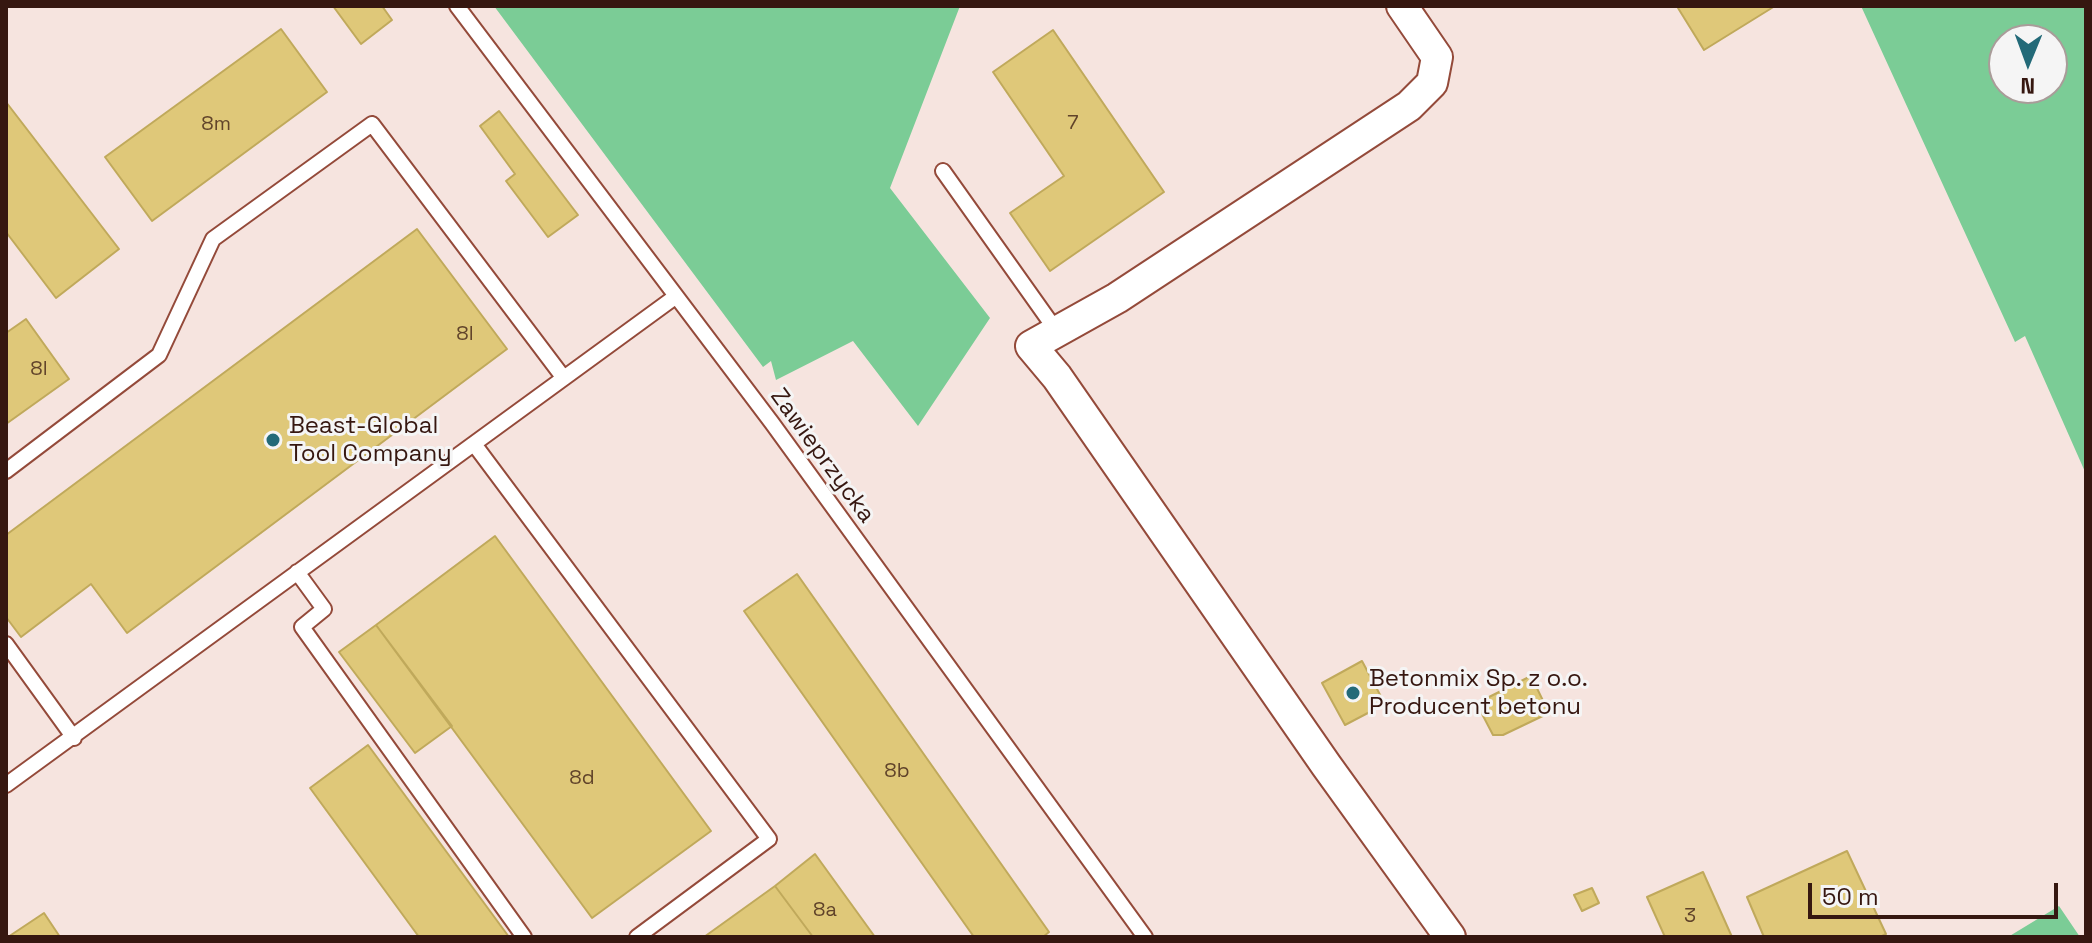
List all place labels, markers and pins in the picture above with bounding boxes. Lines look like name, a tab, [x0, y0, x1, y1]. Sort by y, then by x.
place label: Beast-Global Tool Company	[289, 412, 452, 468]
marker: Beast-Global Tool Company	[264, 431, 282, 449]
place label: Betonmix Sp. z o.o. Producent betonu	[1369, 665, 1588, 721]
marker: Betonmix Sp. z o.o. Producent betonu	[1344, 684, 1362, 702]

